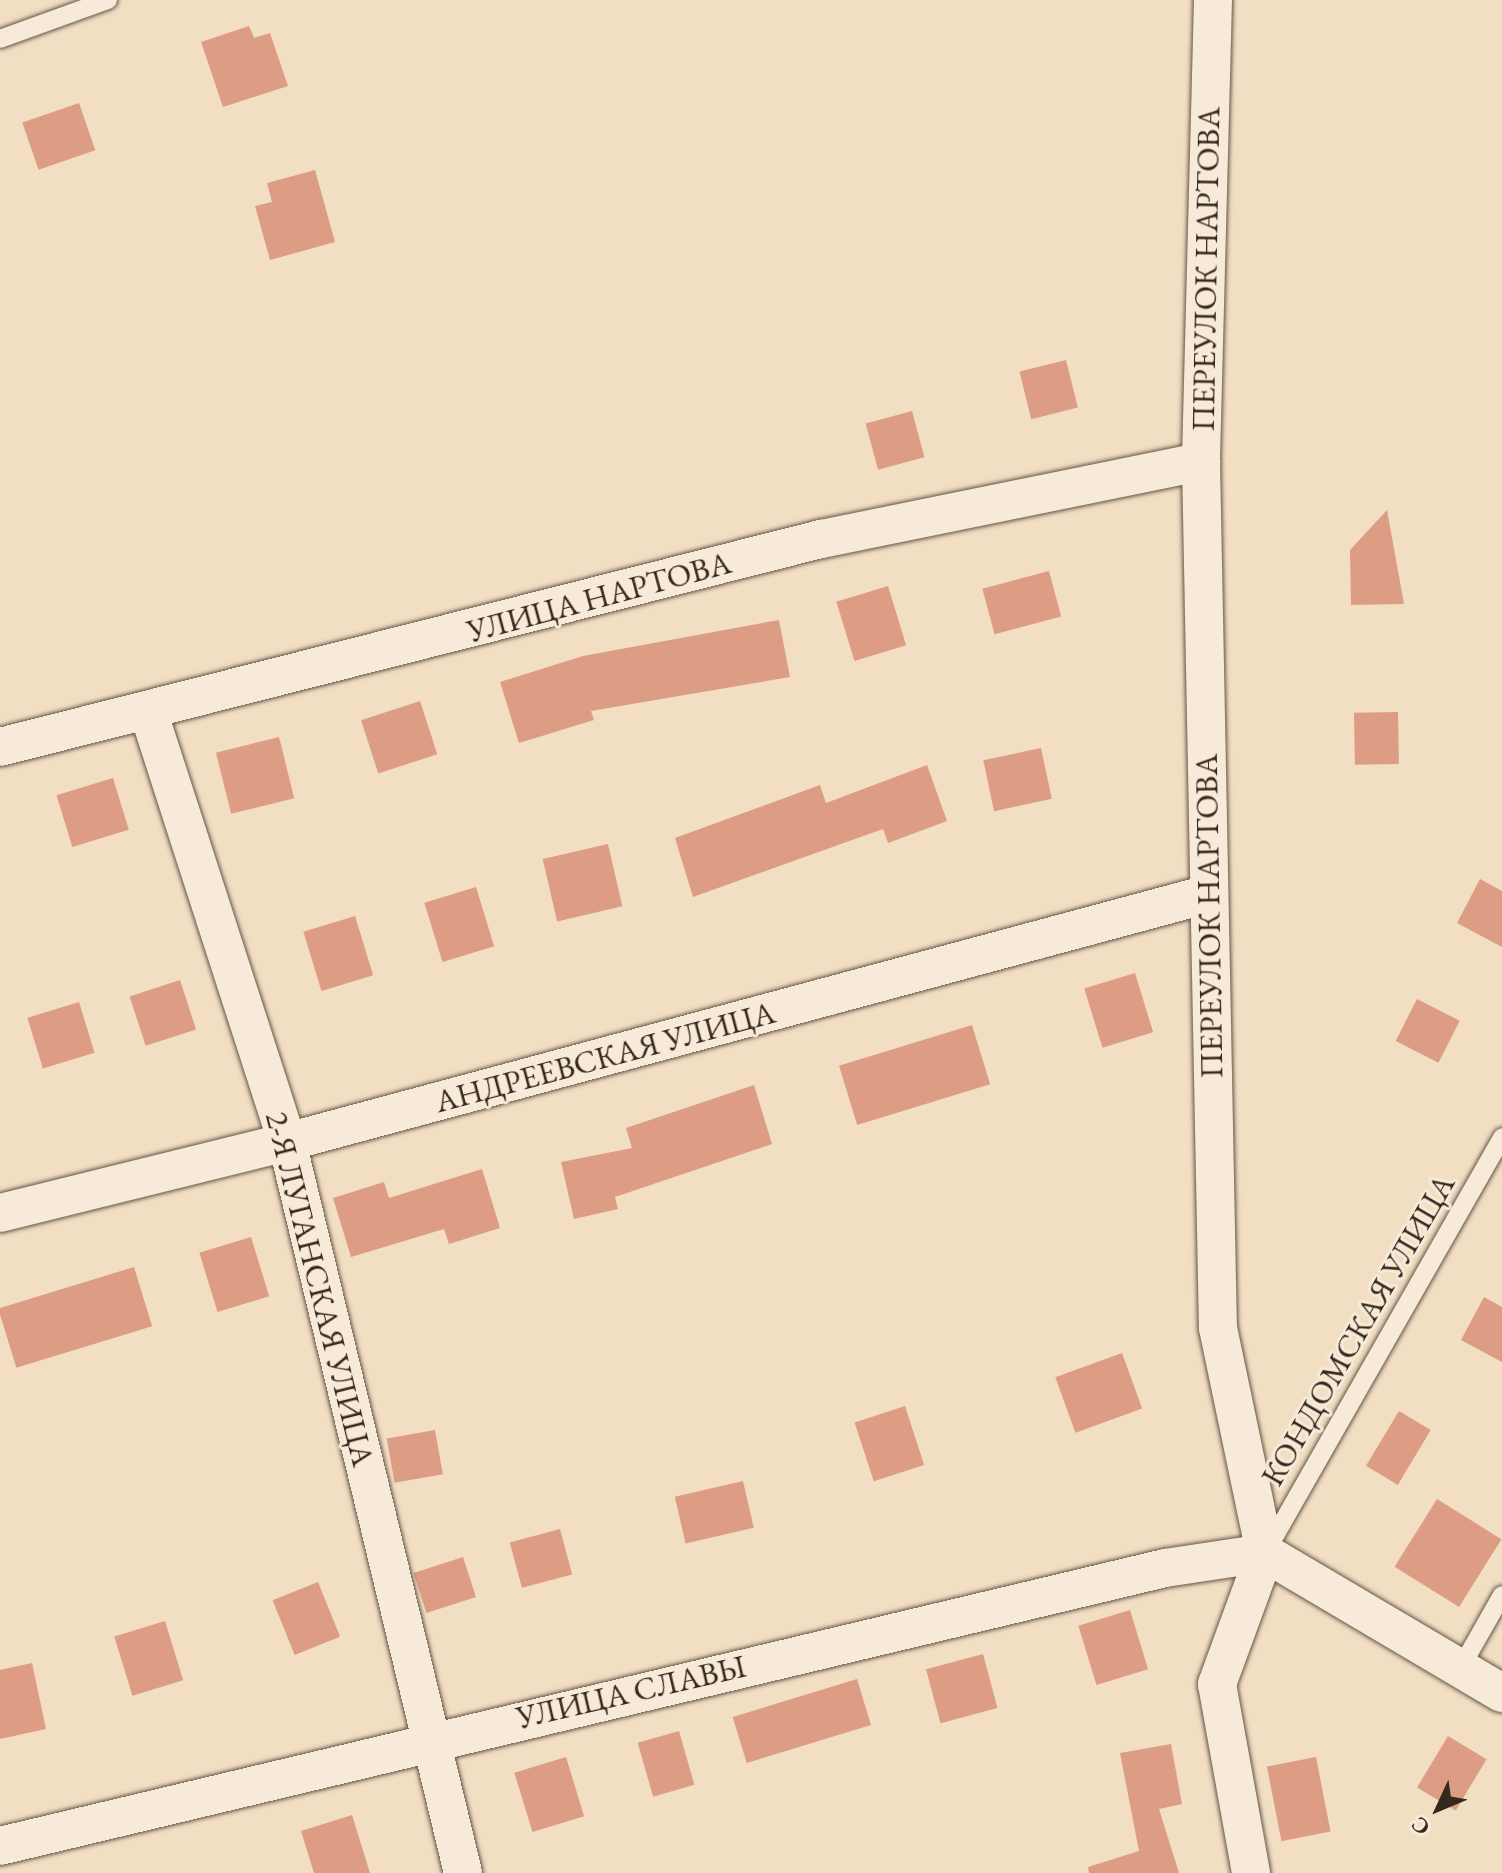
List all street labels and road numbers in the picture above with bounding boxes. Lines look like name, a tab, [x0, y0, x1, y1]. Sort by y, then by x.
street label: ПЕРЕУЛОК НАРТОВА	[1184, 106, 1228, 432]
street label: УЛИЦА НАРТОВА	[463, 543, 735, 651]
street label: ПЕРЕУЛОК НАРТОВА	[1187, 753, 1231, 1079]
street label: АНДРЕЕВСКАЯ УЛИЦА	[431, 993, 779, 1121]
street label: 2-Я ЛУГАНСКАЯ УЛИЦА	[257, 1108, 383, 1470]
street label: КОНДОМСКАЯ УЛИЦА	[1253, 1167, 1463, 1493]
street label: УЛИЦА СЛАВЫ	[512, 1647, 750, 1737]

